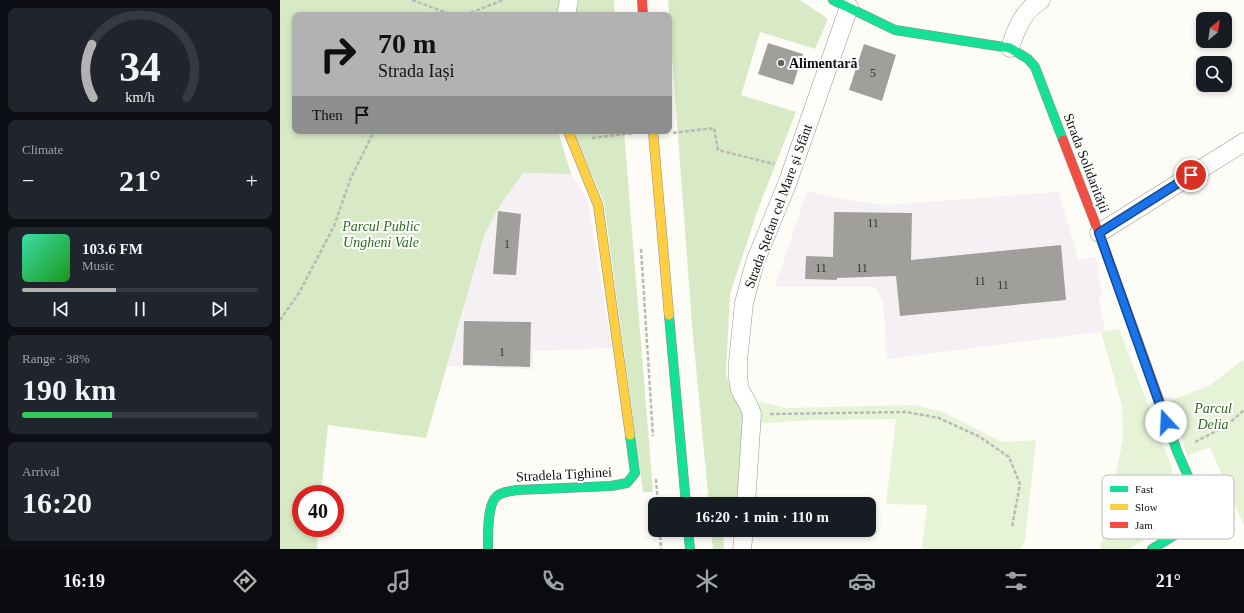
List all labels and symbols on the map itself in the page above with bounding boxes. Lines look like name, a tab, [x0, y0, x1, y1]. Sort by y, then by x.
north arrow	[1196, 12, 1232, 48]
place label: Alimentară	[789, 56, 857, 71]
marker: Alimentară	[776, 58, 786, 68]
house number: 5	[870, 66, 876, 80]
street label: Strada Solidarității	[1060, 111, 1112, 216]
street label: Strada Ștefan cel Mare și Sfânt	[742, 122, 816, 291]
pin	[1174, 158, 1208, 192]
house number: 11	[867, 216, 879, 230]
park label: Parcul Public Ungheni Vale	[341, 219, 421, 250]
house number: 1	[504, 237, 510, 251]
house number: 11	[815, 261, 827, 275]
house number: 11	[856, 261, 868, 275]
house number: 11	[974, 274, 986, 288]
house number: 11	[997, 278, 1009, 292]
house number: 1	[499, 345, 505, 359]
position arrow	[1145, 401, 1187, 443]
park label: Parcul Delia	[1193, 401, 1232, 432]
street label: Stradela Tighinei	[516, 464, 612, 485]
legend	[1102, 475, 1234, 539]
text: Fast	[1135, 483, 1153, 495]
speed limit sign: 40	[292, 485, 344, 537]
text: Slow	[1135, 501, 1158, 513]
text: Jam	[1135, 519, 1153, 531]

